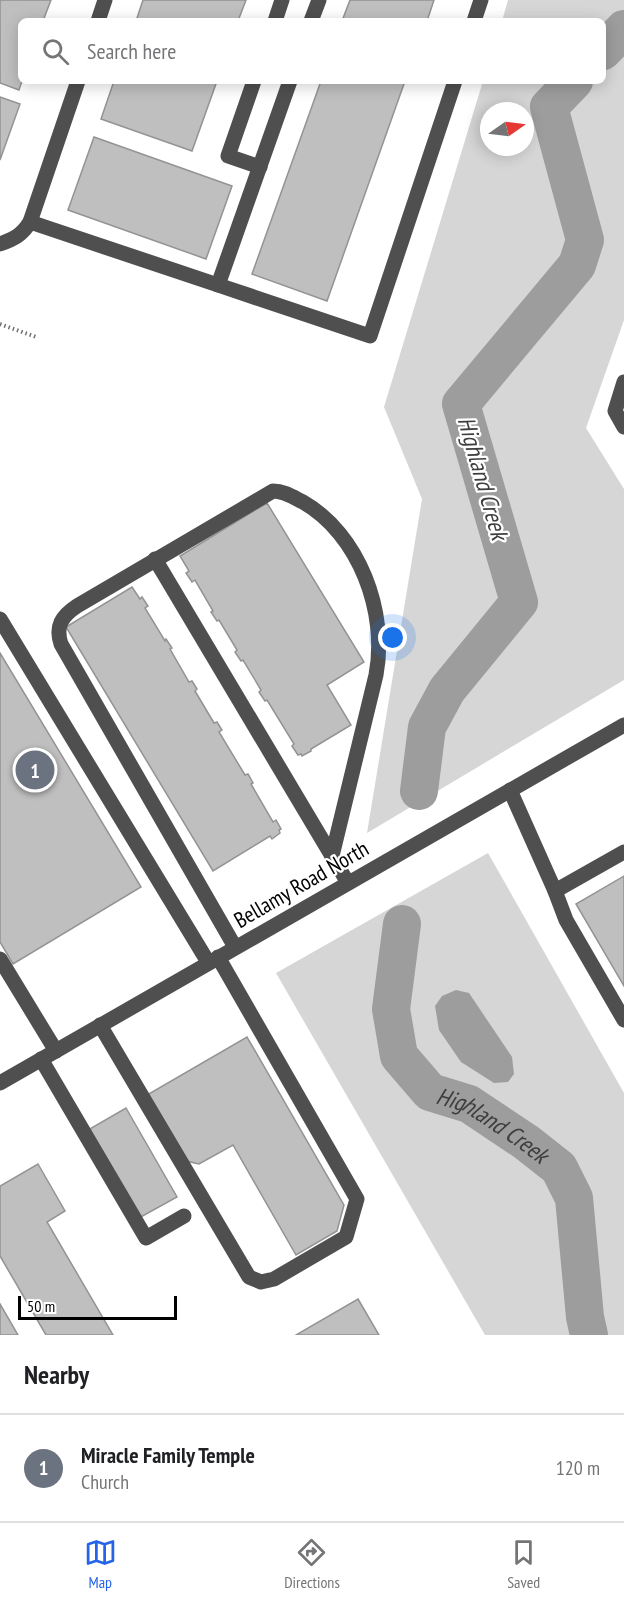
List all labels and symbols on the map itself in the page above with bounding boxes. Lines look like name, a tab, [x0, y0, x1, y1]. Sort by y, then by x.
north arrow	[480, 102, 534, 156]
water label: Highland Creek	[451, 413, 516, 546]
your location	[378, 623, 407, 652]
pin: 1	[15, 748, 54, 792]
street label: Bellamy Road North	[229, 834, 373, 934]
water label: Highland Creek	[433, 1079, 557, 1171]
scale bar	[18, 1293, 177, 1320]

